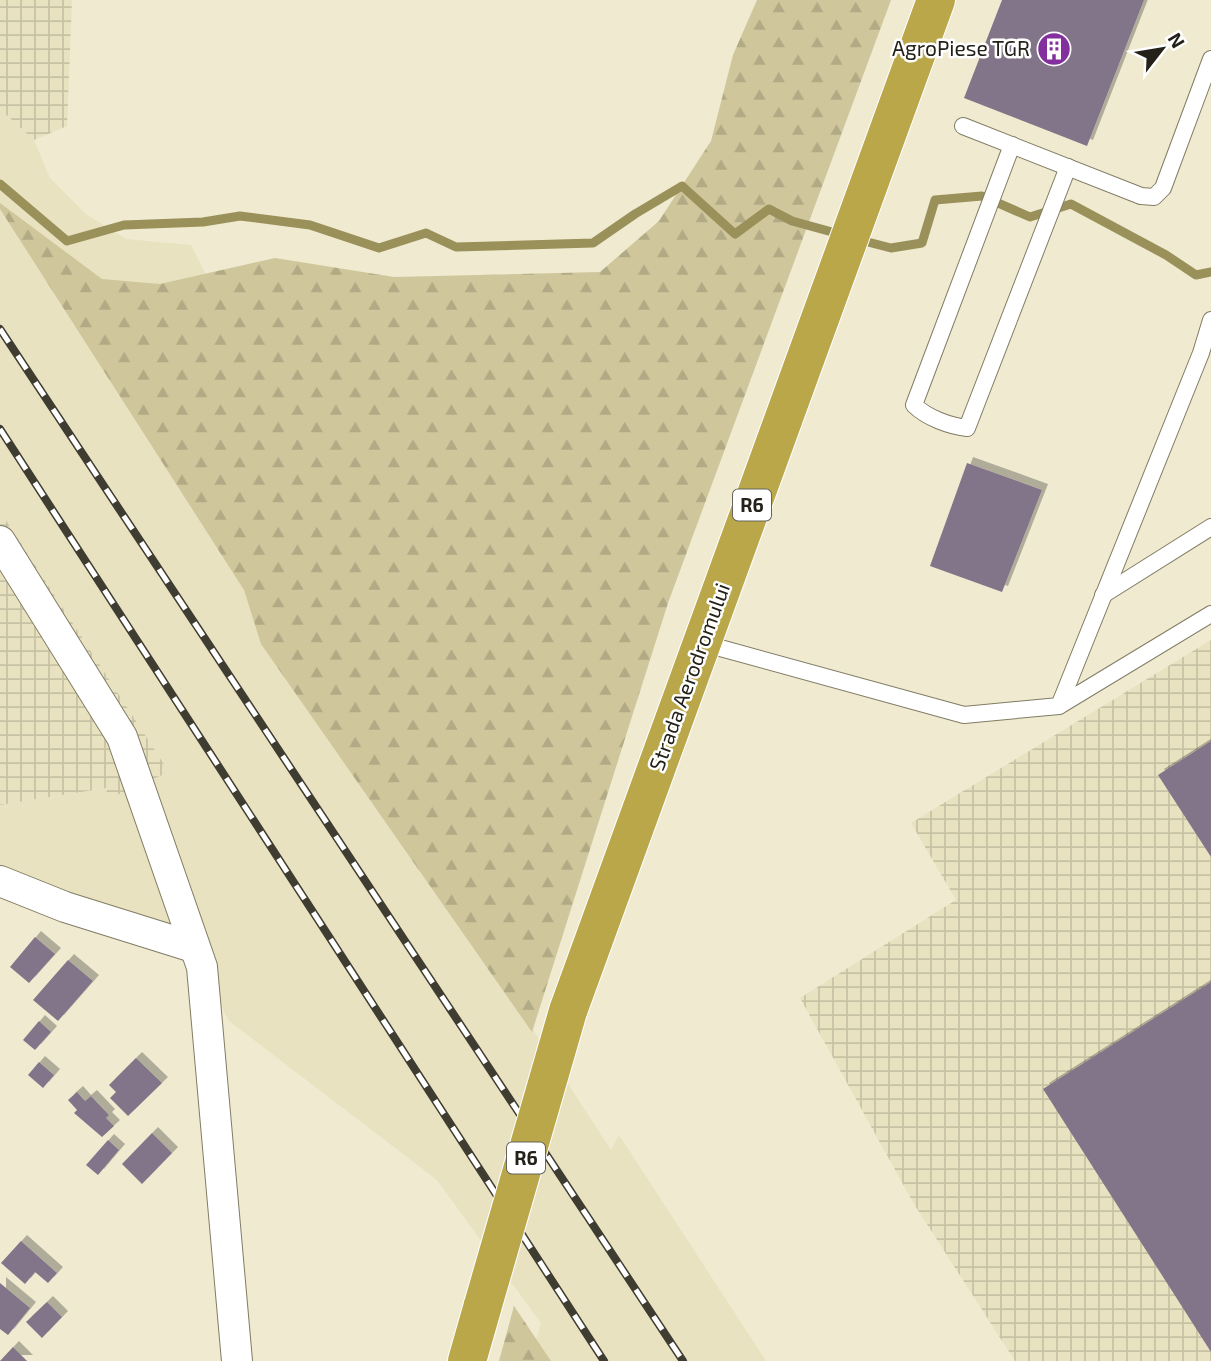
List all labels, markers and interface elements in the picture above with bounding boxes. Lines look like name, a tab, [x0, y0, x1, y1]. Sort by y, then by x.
north arrow	[1127, 14, 1197, 84]
text: N	[1164, 28, 1190, 52]
building icon: AgroPiese TGR	[1035, 30, 1073, 68]
place label: AgroPiese TGR	[892, 35, 1030, 60]
road number: R6	[733, 490, 771, 520]
street label: Strada Aerodromului	[643, 579, 734, 774]
road number: R6	[507, 1142, 545, 1174]

